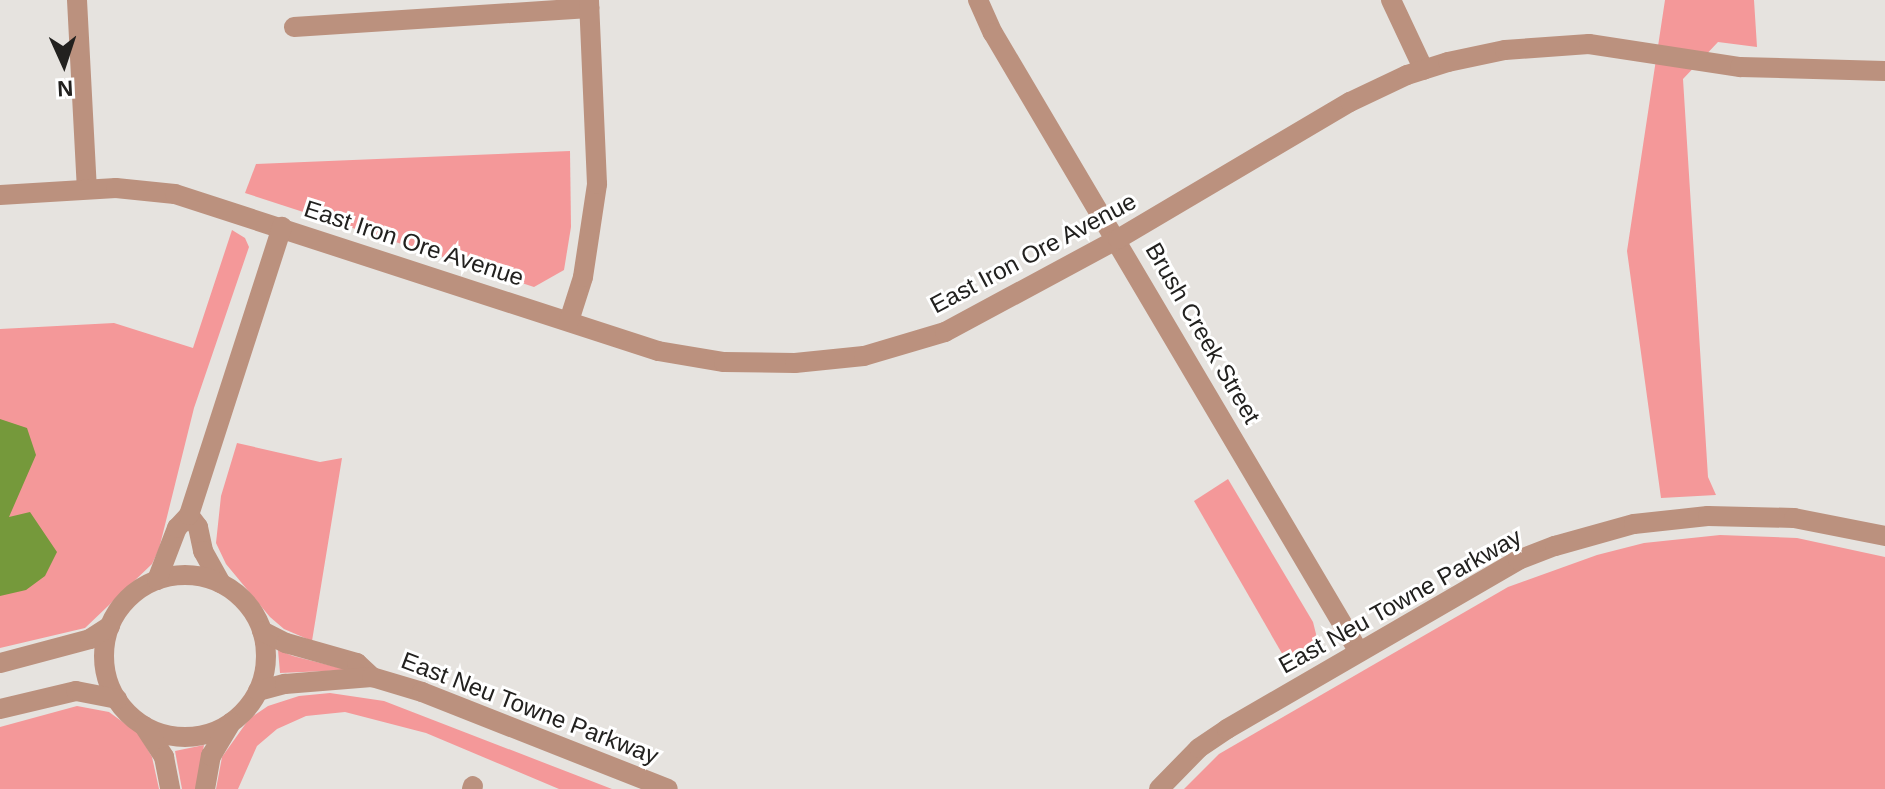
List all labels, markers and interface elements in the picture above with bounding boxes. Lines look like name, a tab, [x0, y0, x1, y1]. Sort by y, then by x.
north arrow	[24, 24, 104, 104]
text: N	[57, 76, 74, 101]
street label: East Iron Ore Avenue	[925, 186, 1141, 320]
street label: East Iron Ore Avenue	[300, 194, 528, 292]
street label: Brush Creek Street	[1140, 237, 1266, 429]
street label: East Neu Towne Parkway	[1273, 522, 1527, 680]
street label: East Neu Towne Parkway	[397, 646, 663, 770]

